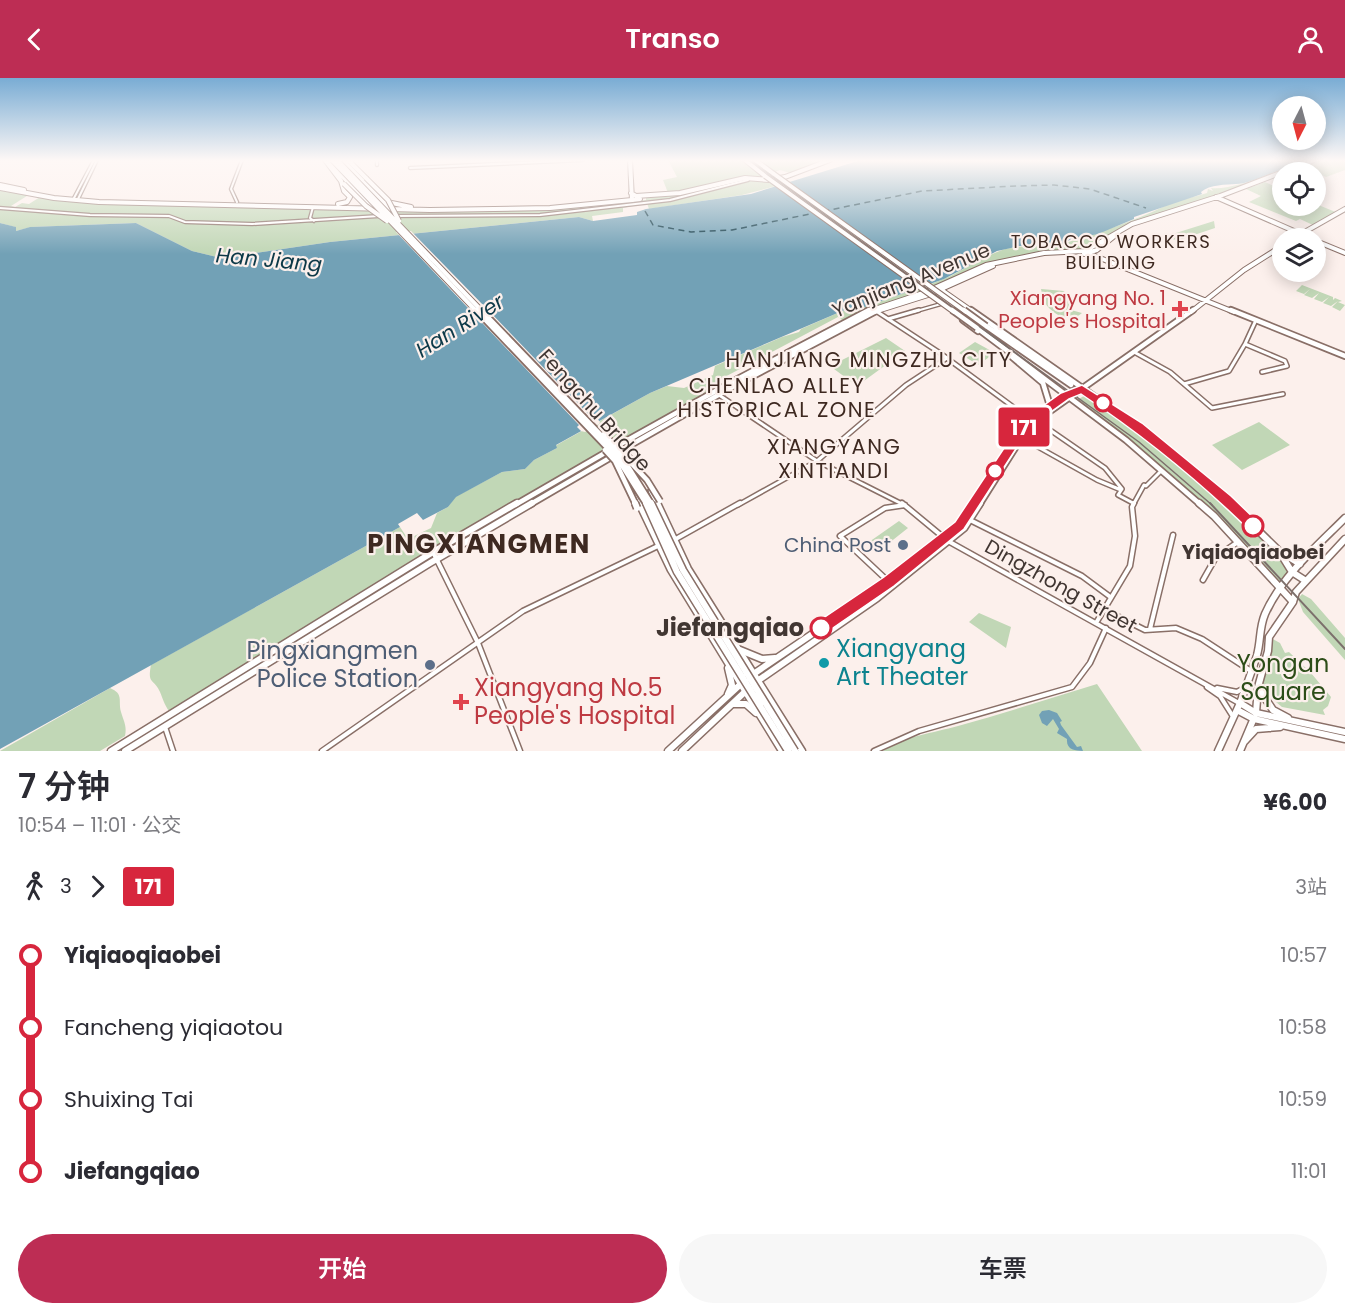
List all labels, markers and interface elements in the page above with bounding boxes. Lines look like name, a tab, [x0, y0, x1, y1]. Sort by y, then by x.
text: Transo	[625, 20, 720, 57]
icon: back	[18, 23, 51, 56]
icon: person	[1294, 23, 1327, 56]
north arrow	[1272, 96, 1326, 150]
map controls	[1272, 96, 1326, 282]
button: locate	[1272, 162, 1326, 216]
button: layers	[1272, 228, 1326, 282]
district label: TOBACCO WORKERS BUILDING	[1011, 229, 1211, 275]
street label: Yanjiang Avenue	[828, 236, 994, 324]
water label: Han Jiang	[215, 240, 323, 279]
place label: Xiangyang No. 1 People's Hospital	[998, 284, 1166, 335]
water label: Han River	[410, 286, 510, 364]
marker: Xiangyang No. 1 People's Hospital	[1171, 300, 1189, 318]
street label: Fengchu Bridge	[532, 343, 658, 477]
district label: HANJIANG MINGZHU CITY	[725, 345, 1013, 374]
district label: CHENLAO ALLEY HISTORICAL ZONE	[678, 371, 876, 424]
unlabelled marker	[1094, 394, 1112, 412]
line badge: 171	[990, 408, 1058, 446]
text: 171	[1010, 413, 1038, 442]
district label: XIANGYANG XINTIANDI	[767, 432, 901, 485]
unlabelled marker	[986, 462, 1004, 480]
marker: Yiqiaoqiaobei	[1242, 515, 1264, 537]
district label: PINGXIANGMEN	[367, 526, 591, 562]
place label: China Post	[784, 531, 891, 559]
street label: Dingzhong Street	[980, 532, 1142, 640]
marker: China Post	[896, 538, 910, 552]
place label: Yiqiaoqiaobei	[1182, 538, 1324, 566]
place label: Jiefangqiao	[656, 611, 804, 644]
marker: Jiefangqiao	[810, 617, 832, 639]
place label: Xiangyang Art Theater	[836, 632, 968, 693]
place label: Pingxiangmen Police Station	[246, 634, 418, 695]
park label: Yongan Square	[1237, 647, 1329, 708]
marker: Xiangyang Art Theater	[817, 656, 831, 670]
marker: Pingxiangmen Police Station	[423, 658, 437, 672]
place label: Xiangyang No.5 People's Hospital	[474, 671, 675, 732]
marker: Xiangyang No.5 People's Hospital	[452, 693, 470, 711]
text: 7 分钟	[18, 763, 110, 810]
text: ¥6.00	[1263, 787, 1327, 818]
text: 10:54 – 11:01 · 公交	[18, 811, 182, 839]
icon: walk	[18, 870, 51, 903]
icon: forward	[81, 870, 114, 903]
text: 3	[60, 872, 72, 900]
text: 171	[135, 872, 162, 901]
text: 3站	[1295, 873, 1327, 901]
text: Yiqiaoqiaobei	[64, 940, 221, 971]
text: 10:57	[1280, 941, 1327, 969]
text: Fancheng yiqiaotou	[64, 1012, 283, 1043]
text: 10:58	[1279, 1013, 1327, 1041]
text: Shuixing Tai	[64, 1084, 193, 1115]
text: 10:59	[1279, 1085, 1327, 1113]
text: Jiefangqiao	[64, 1156, 200, 1187]
text: 11:01	[1291, 1157, 1327, 1185]
button: 开始	[18, 1234, 667, 1303]
button: 车票	[679, 1234, 1327, 1303]

